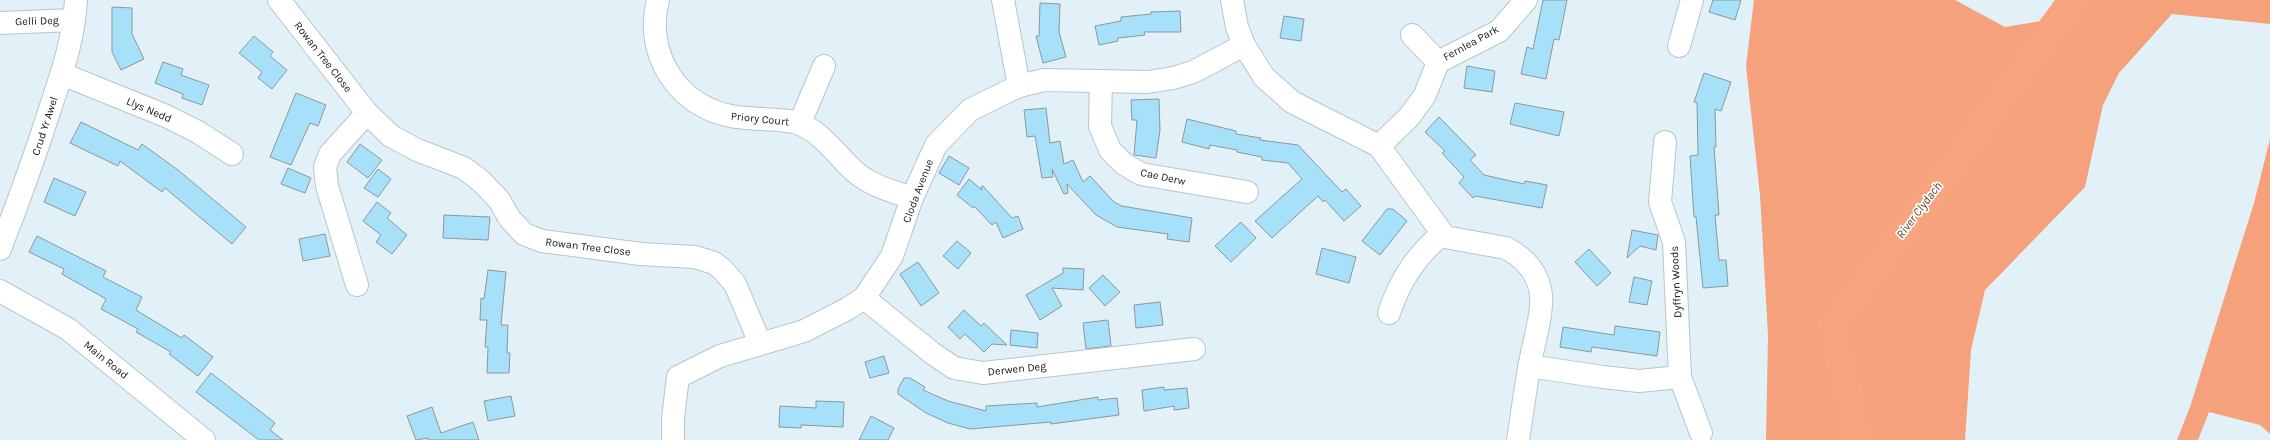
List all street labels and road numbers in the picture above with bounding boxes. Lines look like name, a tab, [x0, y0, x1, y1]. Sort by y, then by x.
street label: Gelli Deg	[15, 14, 60, 28]
street label: Rowan Tree Close	[291, 19, 355, 95]
street label: Fernlea Park	[1441, 22, 1501, 64]
street label: Crud Yr Awel	[29, 95, 61, 157]
street label: Llys Nedd	[124, 95, 174, 125]
street label: Priory Court	[730, 109, 790, 129]
street label: Cloda Avenue	[900, 157, 936, 225]
street label: Cae Derw	[1139, 166, 1187, 188]
street label: Rowan Tree Close	[545, 235, 632, 259]
street label: Dyffryn Woods	[1668, 245, 1684, 318]
street label: Main Road	[81, 338, 131, 382]
street label: Derwen Deg	[987, 359, 1048, 379]

